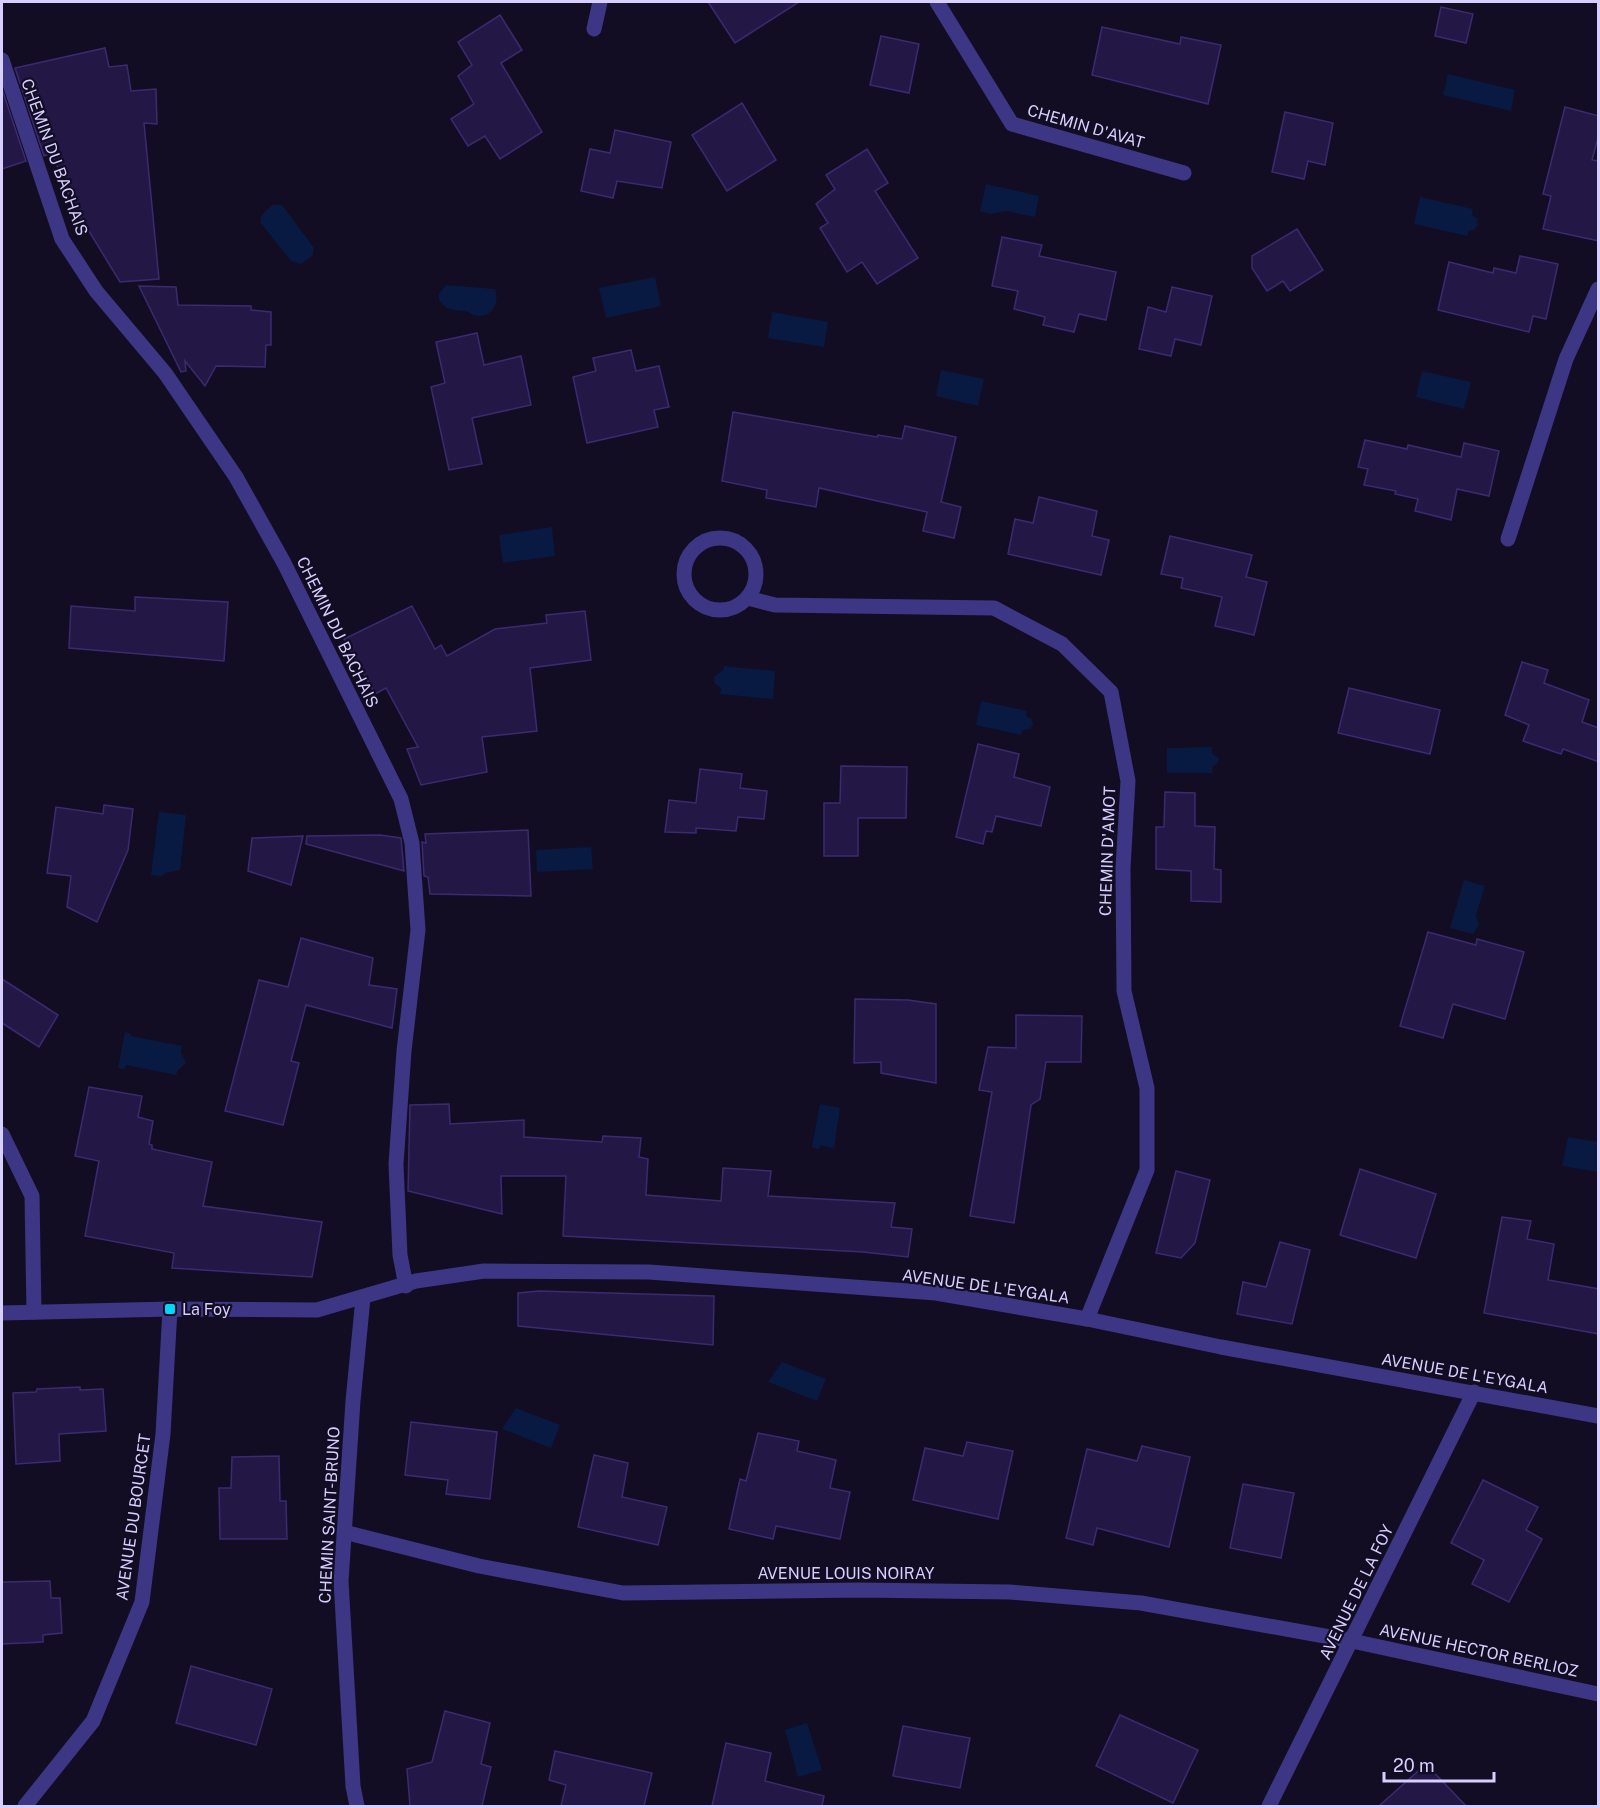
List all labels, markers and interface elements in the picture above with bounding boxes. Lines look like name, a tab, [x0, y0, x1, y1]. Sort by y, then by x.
street label: CHEMIN DU BACHAIS	[17, 76, 92, 238]
street label: CHEMIN D'AVAT	[1025, 101, 1147, 152]
street label: CHEMIN DU BACHAIS	[293, 554, 382, 711]
street label: CHEMIN D'AMOT	[1096, 785, 1119, 916]
street label: AVENUE DE L'EYGALA	[901, 1265, 1071, 1308]
place label: La Foy	[182, 1300, 231, 1319]
marker: La Foy	[163, 1302, 177, 1316]
street label: AVENUE DE L'EYGALA	[1380, 1349, 1550, 1398]
street label: CHEMIN SAINT-BRUNO	[315, 1426, 344, 1604]
street label: AVENUE DU BOURCET	[112, 1432, 155, 1602]
street label: AVENUE DE LA FOY	[1316, 1521, 1397, 1663]
street label: AVENUE LOUIS NOIRAY	[757, 1564, 935, 1583]
street label: AVENUE HECTOR BERLIOZ	[1378, 1620, 1580, 1681]
scale bar	[1384, 1745, 1494, 1783]
text: 20 m	[1393, 1755, 1435, 1776]

